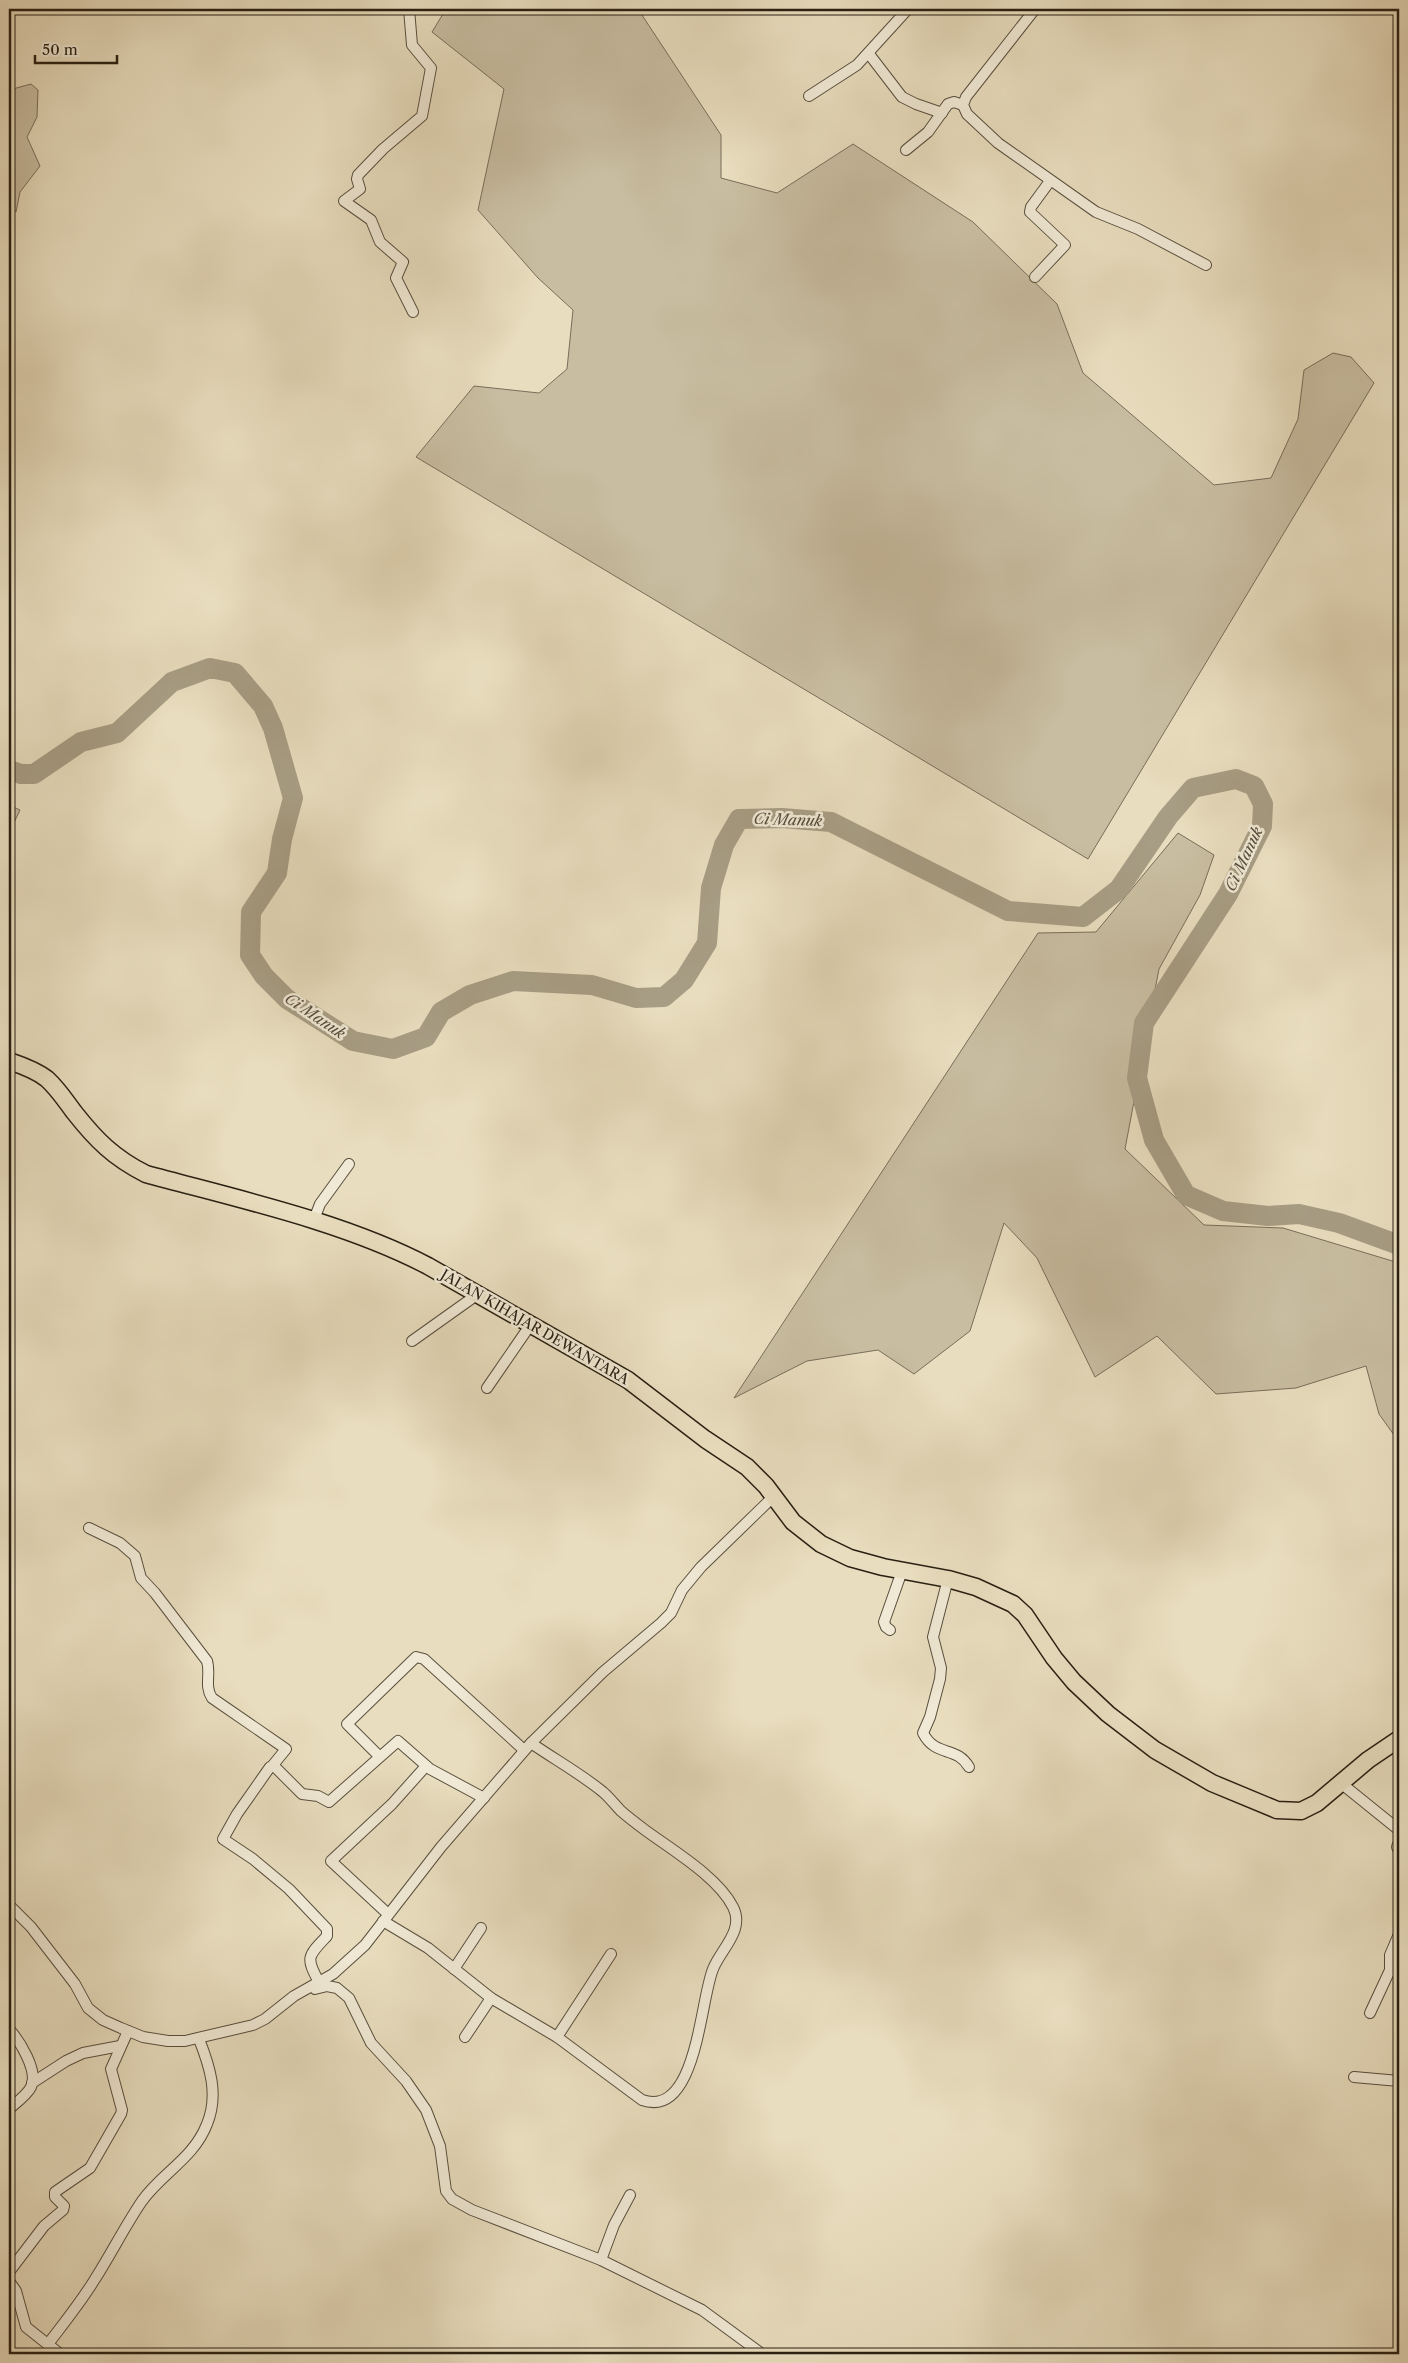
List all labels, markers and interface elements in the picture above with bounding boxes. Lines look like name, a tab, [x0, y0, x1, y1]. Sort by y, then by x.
scale bar	[35, 32, 118, 64]
text: 50 m	[42, 40, 78, 59]
water label: Ci Manuk	[753, 809, 823, 830]
water label: Ci Manuk	[1220, 824, 1267, 894]
water label: Ci Manuk	[282, 989, 349, 1043]
street label: JALAN KIHAJAR DEWANTARA	[436, 1264, 633, 1389]

